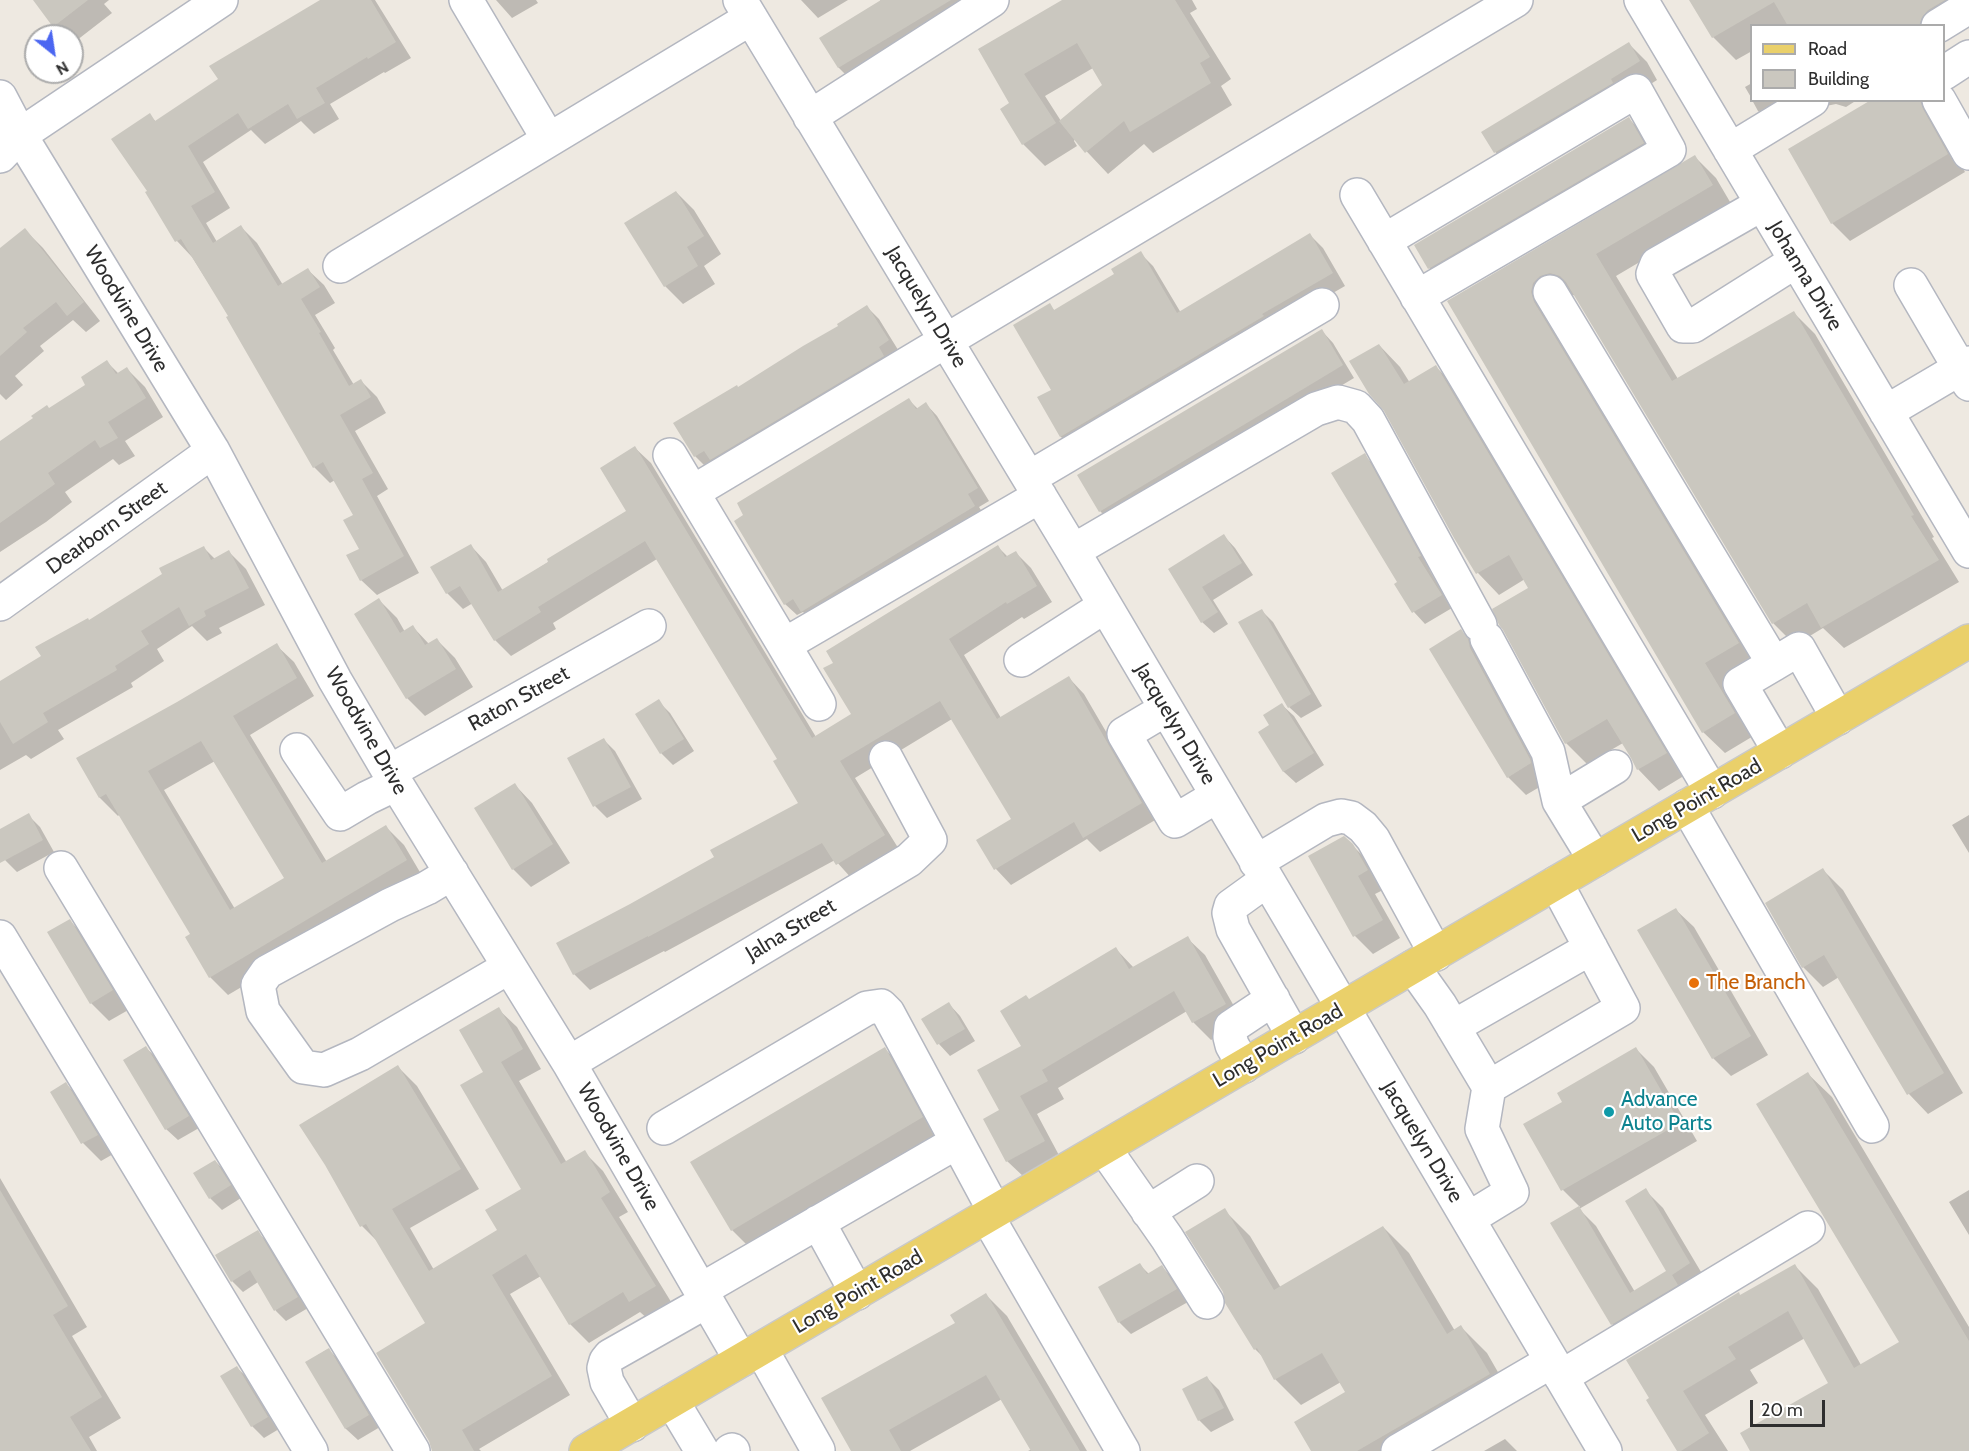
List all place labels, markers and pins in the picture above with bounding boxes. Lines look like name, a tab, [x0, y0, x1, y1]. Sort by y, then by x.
place label: The Branch	[1706, 970, 1806, 996]
marker: The Branch	[1687, 976, 1701, 990]
place label: Advance Auto Parts	[1621, 1087, 1712, 1137]
marker: Advance Auto Parts	[1602, 1105, 1616, 1119]

